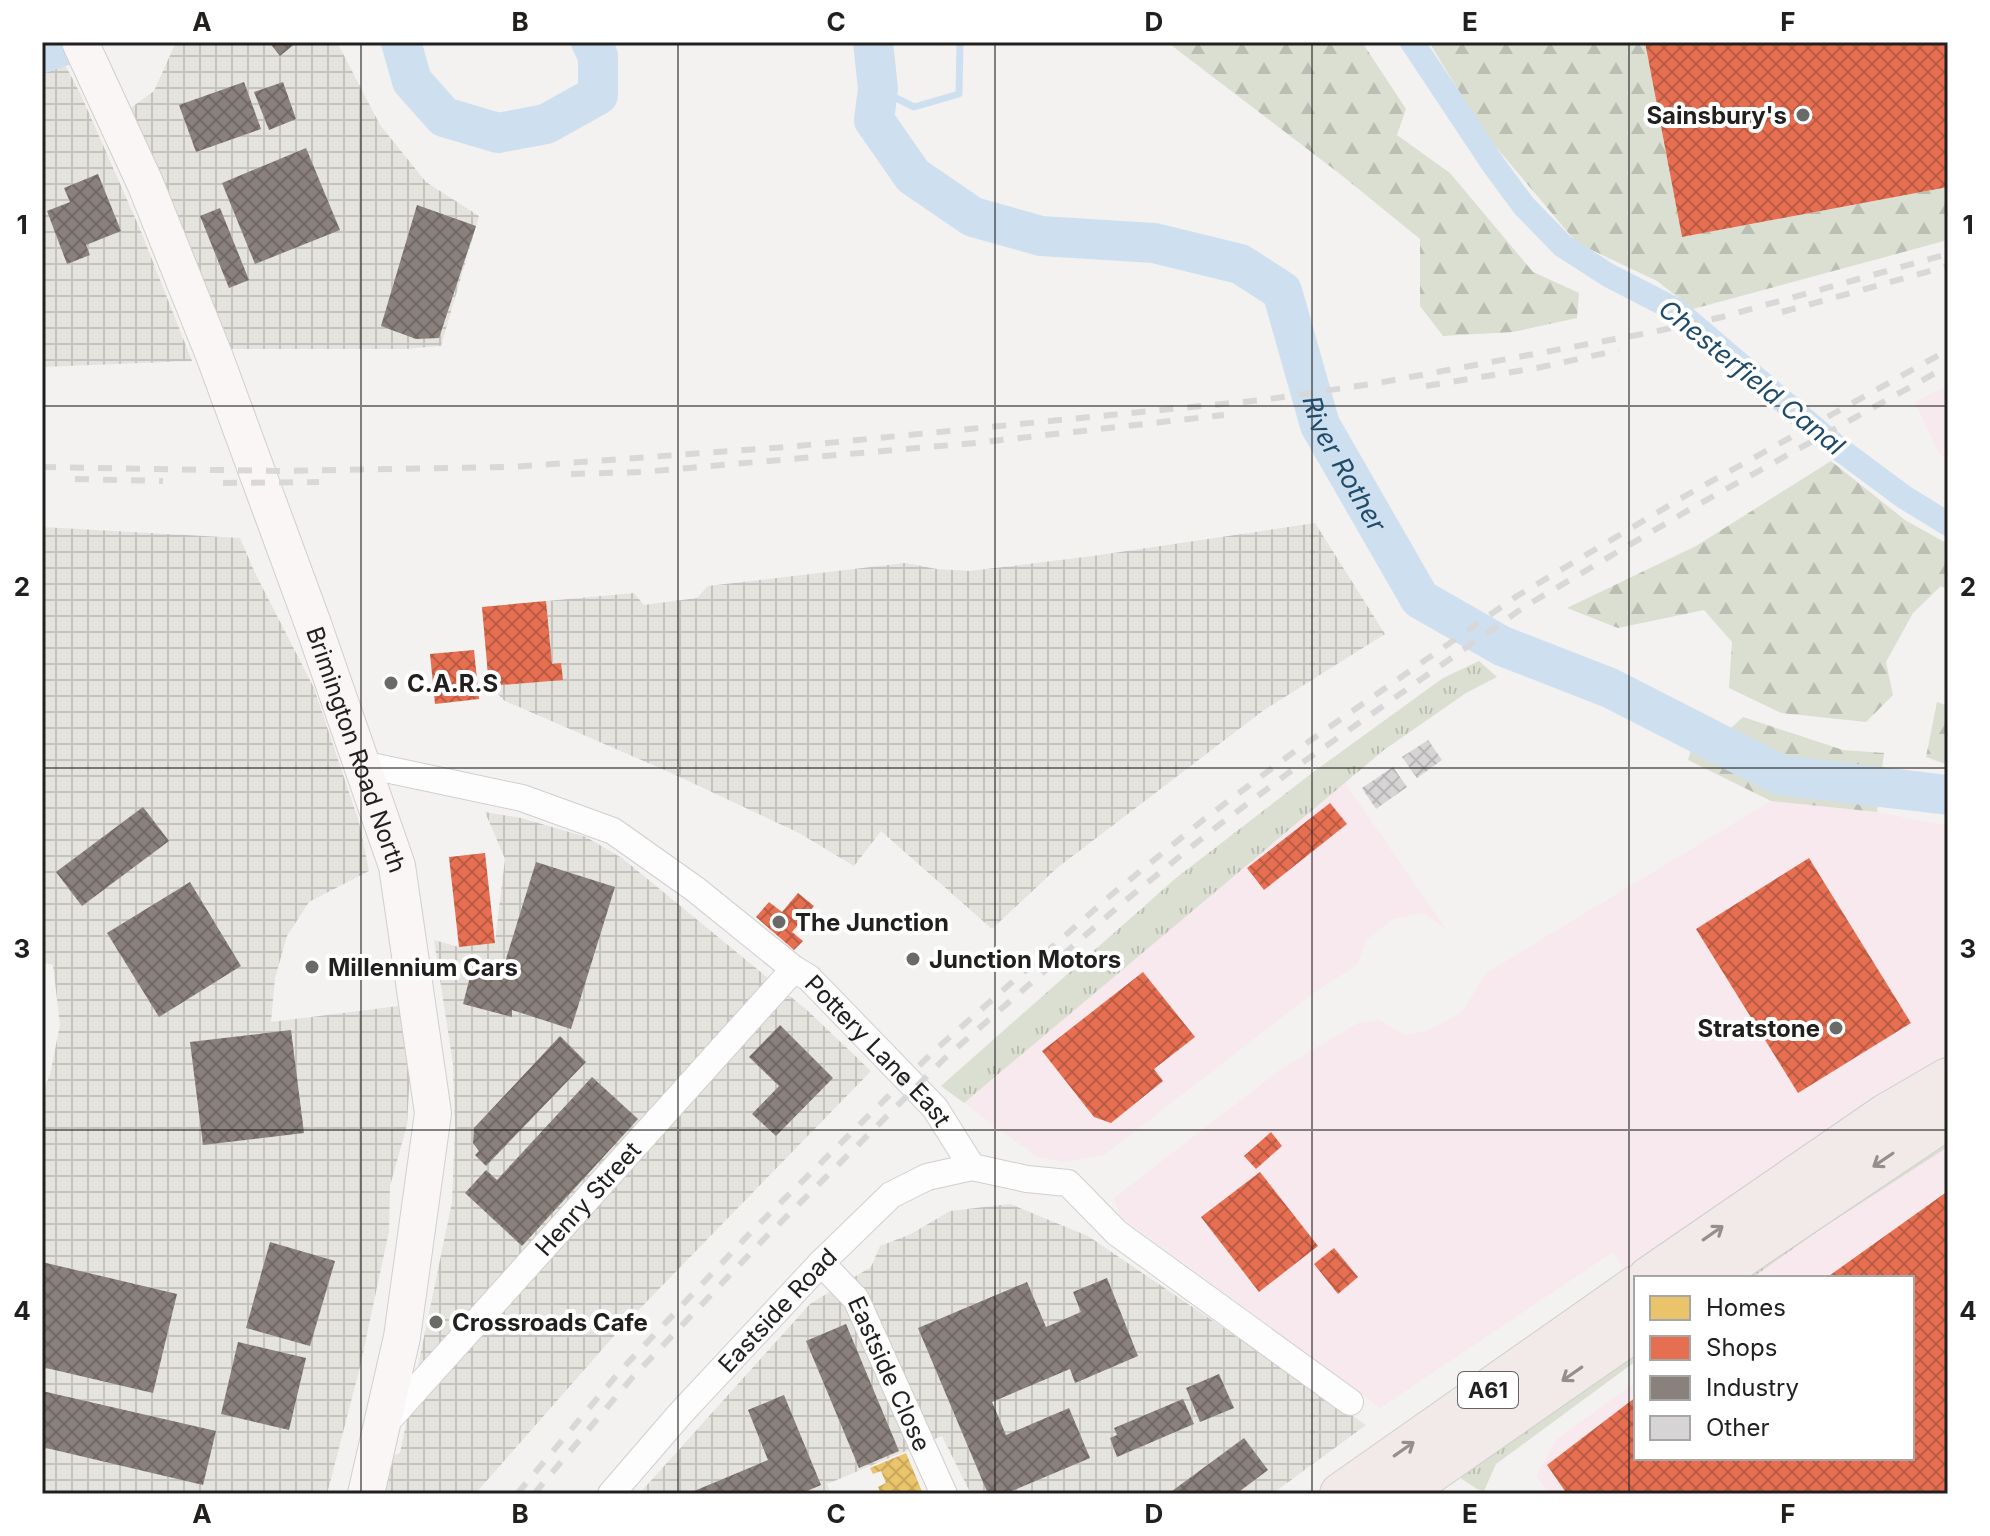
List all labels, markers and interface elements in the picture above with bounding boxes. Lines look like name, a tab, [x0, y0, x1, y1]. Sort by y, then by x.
text: A	[192, 6, 212, 37]
text: B	[511, 6, 529, 37]
text: C	[826, 6, 846, 37]
text: D	[1145, 6, 1163, 37]
text: E	[1462, 6, 1478, 37]
text: F	[1780, 6, 1796, 37]
place label: Sainsbury's	[1646, 101, 1787, 130]
marker: Sainsbury's	[1794, 106, 1812, 124]
text: 1	[16, 209, 28, 240]
text: 1	[1962, 209, 1974, 240]
water label: Chesterfield Canal	[1653, 293, 1852, 462]
water label: River Rother	[1297, 392, 1394, 538]
text: 2	[14, 571, 30, 602]
text: 2	[1960, 571, 1976, 602]
street label: Brimington Road North	[300, 623, 413, 876]
place label: C.A.R.S	[407, 669, 498, 698]
marker: C.A.R.S	[382, 674, 400, 692]
place label: The Junction	[795, 908, 949, 937]
marker: The Junction	[770, 913, 788, 931]
text: 3	[14, 933, 30, 964]
text: 3	[1960, 933, 1976, 964]
place label: Junction Motors	[929, 945, 1121, 974]
marker: Junction Motors	[904, 950, 922, 968]
place label: Millennium Cars	[328, 953, 518, 982]
marker: Millennium Cars	[303, 958, 321, 976]
street label: Pottery Lane East	[799, 969, 957, 1132]
place label: Stratstone	[1698, 1014, 1820, 1043]
marker: Stratstone	[1827, 1019, 1845, 1037]
street label: Henry Street	[529, 1135, 646, 1262]
one-way arrow	[1872, 1152, 1894, 1168]
one-way arrow	[1702, 1225, 1724, 1241]
street label: Eastside Road	[712, 1242, 842, 1378]
legend	[1634, 1276, 1914, 1460]
street label: Eastside Close	[842, 1292, 937, 1455]
text: Homes	[1706, 1293, 1786, 1322]
text: 4	[13, 1295, 31, 1326]
text: 4	[1959, 1295, 1977, 1326]
place label: Crossroads Cafe	[452, 1308, 648, 1337]
marker: Crossroads Cafe	[427, 1313, 445, 1331]
text: Shops	[1706, 1333, 1777, 1362]
one-way arrow	[1561, 1366, 1583, 1382]
road number: A61	[1458, 1372, 1518, 1408]
text: Industry	[1706, 1373, 1799, 1402]
text: Other	[1706, 1413, 1769, 1442]
one-way arrow	[1393, 1441, 1415, 1457]
text: A	[192, 1498, 212, 1529]
text: B	[511, 1498, 529, 1529]
text: C	[826, 1498, 846, 1529]
text: D	[1145, 1498, 1163, 1529]
text: E	[1462, 1498, 1478, 1529]
text: F	[1780, 1498, 1796, 1529]

